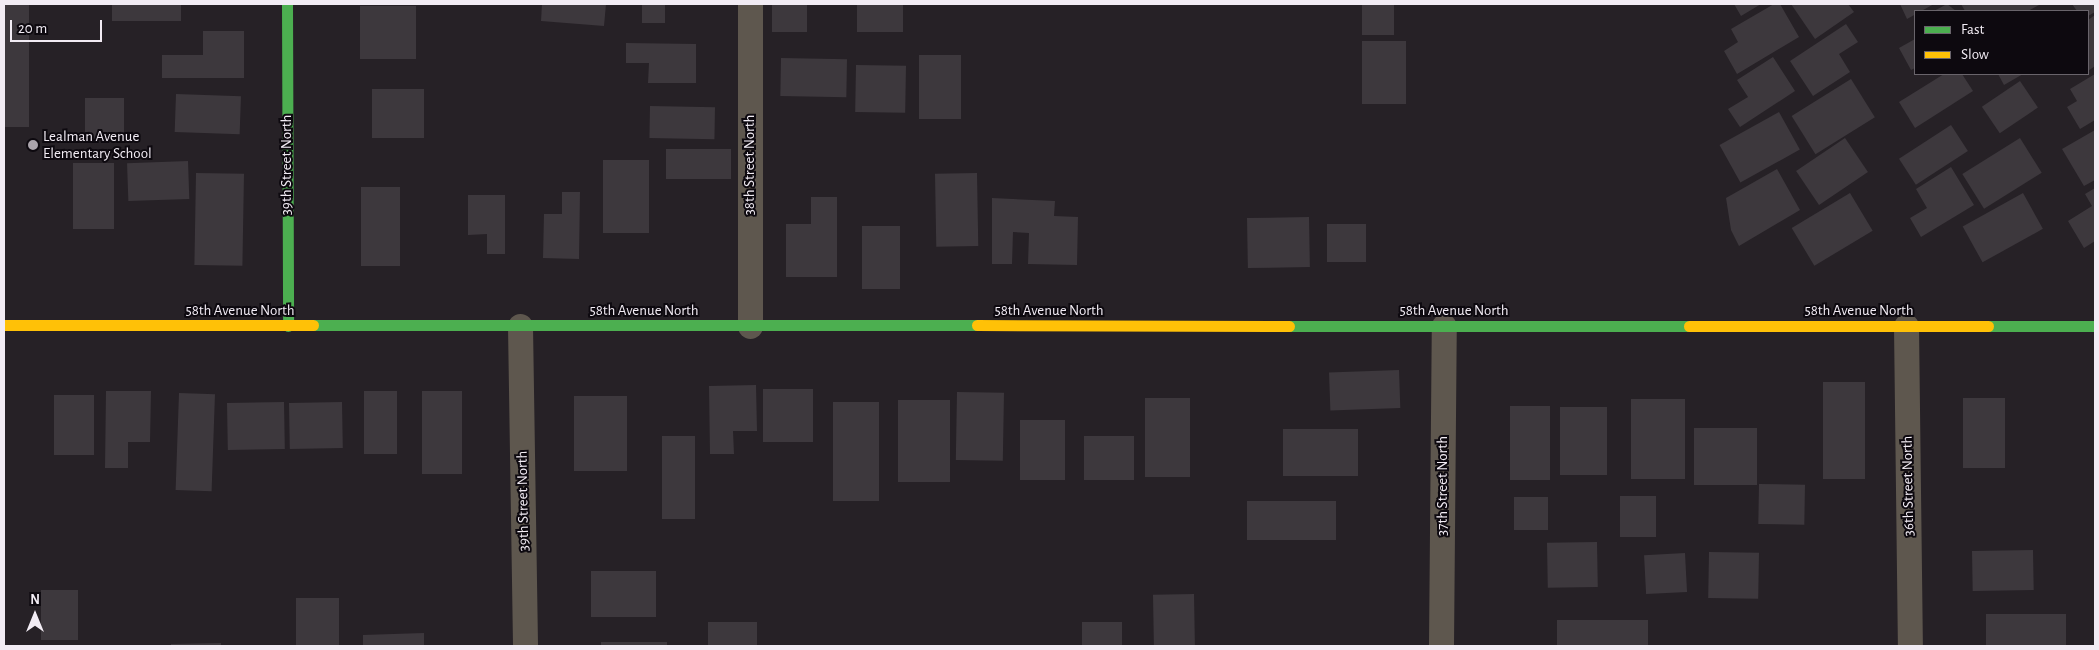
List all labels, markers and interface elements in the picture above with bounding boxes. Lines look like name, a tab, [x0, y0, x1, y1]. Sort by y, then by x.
scale bar	[12, 10, 105, 42]
legend	[1914, 10, 2089, 75]
text: 20 m	[18, 21, 47, 36]
text: Fast	[1961, 22, 1984, 37]
text: Slow	[1961, 47, 1989, 62]
street label: 39th Street North	[278, 115, 296, 215]
street label: 38th Street North	[741, 115, 759, 215]
place label: Lealman Avenue Elementary School	[43, 127, 152, 162]
marker: Lealman Avenue Elementary School	[27, 139, 39, 151]
street label: 58th Avenue North	[185, 302, 295, 320]
street label: 58th Avenue North	[589, 302, 699, 320]
street label: 58th Avenue North	[994, 302, 1104, 320]
street label: 58th Avenue North	[1399, 302, 1509, 320]
street label: 58th Avenue North	[1804, 302, 1914, 320]
street label: 37th Street North	[1434, 436, 1452, 536]
street label: 36th Street North	[1898, 436, 1918, 536]
street label: 39th Street North	[513, 451, 533, 551]
north arrow	[10, 590, 60, 640]
text: N	[30, 593, 40, 607]

